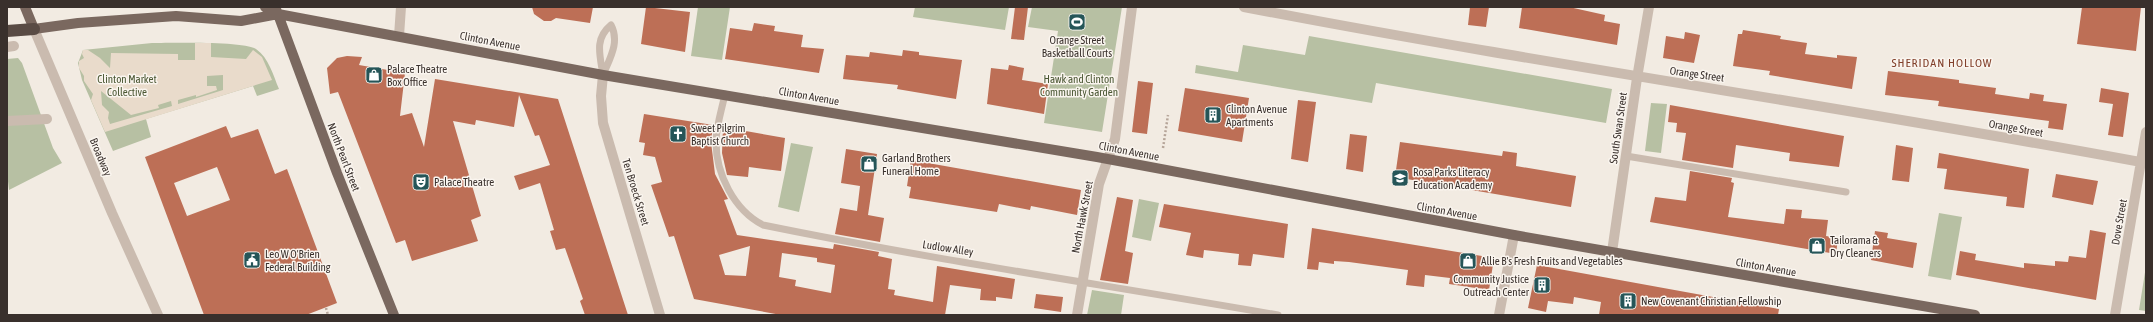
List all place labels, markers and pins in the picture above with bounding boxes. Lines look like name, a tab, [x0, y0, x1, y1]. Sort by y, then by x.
sports icon: Orange Street Basketball Courts	[1067, 12, 1087, 32]
place label: Orange Street Basketball Courts	[1042, 34, 1112, 59]
place label: Palace Theatre Box Office	[387, 63, 447, 88]
shop icon: Palace Theatre Box Office	[364, 65, 384, 85]
place label: Clinton Avenue Apartments	[1226, 103, 1287, 128]
building icon: Clinton Avenue Apartments	[1203, 105, 1223, 125]
place label: Sweet Pilgrim Baptist Church	[691, 122, 749, 147]
church icon: Sweet Pilgrim Baptist Church	[668, 124, 688, 144]
place label: Garland Brothers Funeral Home	[882, 152, 951, 177]
shop icon: Garland Brothers Funeral Home	[859, 154, 879, 174]
place label: Rosa Parks Literacy Education Academy	[1413, 166, 1493, 191]
school or university icon: Rosa Parks Literacy Education Academy	[1390, 168, 1410, 188]
theatre icon: Palace Theatre	[411, 172, 431, 192]
place label: Palace Theatre	[434, 176, 494, 188]
place label: Tailorama & Dry Cleaners	[1830, 234, 1881, 259]
shop icon: Tailorama & Dry Cleaners	[1807, 236, 1827, 256]
place label: Leo W O'Brien Federal Building	[265, 248, 331, 273]
public building icon: Leo W O'Brien Federal Building	[242, 250, 262, 270]
shop icon: Allie B's Fresh Fruits and Vegetables	[1458, 251, 1478, 271]
place label: Allie B's Fresh Fruits and Vegetables	[1481, 255, 1623, 267]
place label: Community Justice Outreach Center	[1453, 273, 1530, 298]
building icon: Community Justice Outreach Center	[1532, 275, 1552, 295]
building icon: New Covenant Christian Fellowship	[1618, 291, 1638, 311]
place label: New Covenant Christian Fellowship	[1641, 295, 1781, 307]

